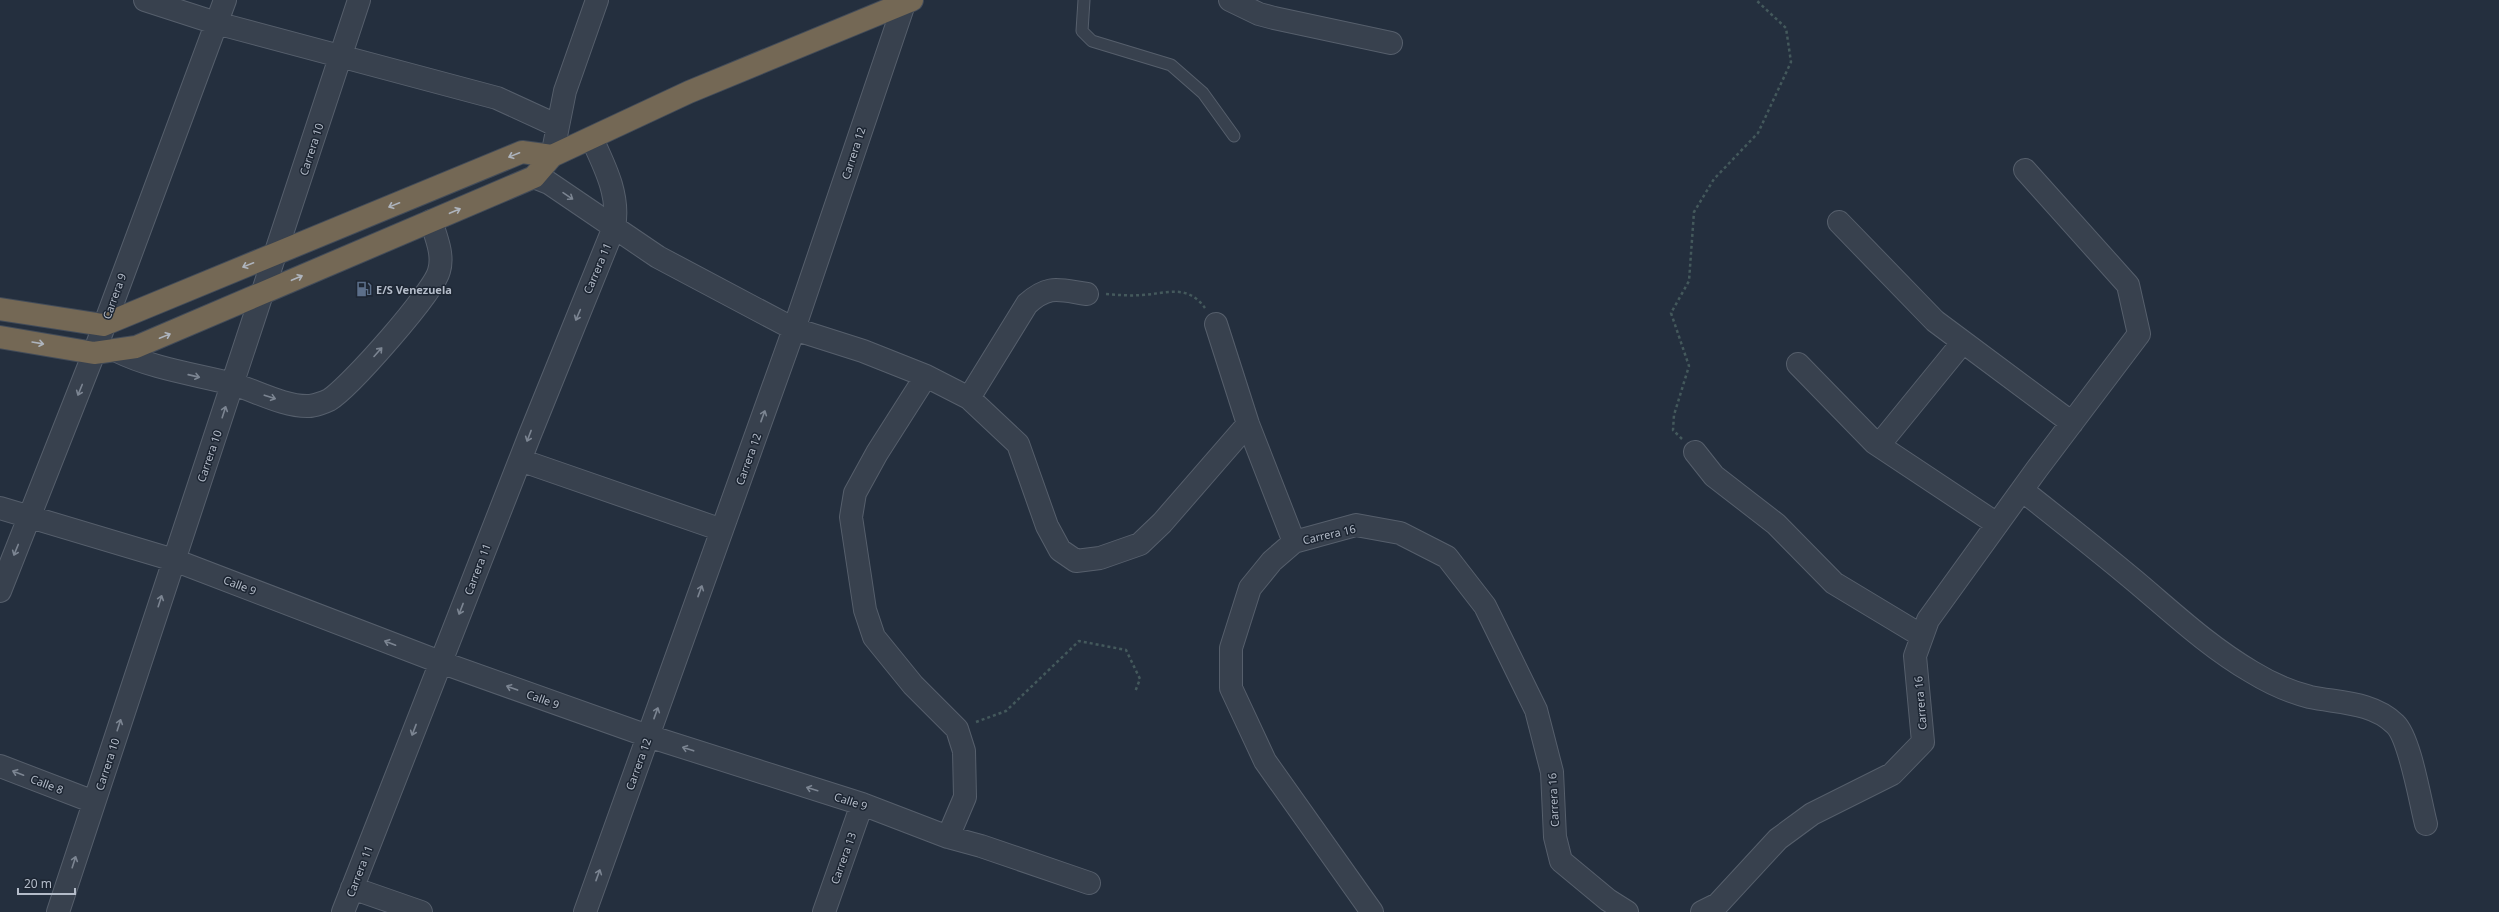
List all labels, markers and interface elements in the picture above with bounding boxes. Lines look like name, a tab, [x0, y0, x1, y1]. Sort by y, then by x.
street label: Carrera 10	[296, 121, 326, 177]
street label: Carrera 12	[838, 125, 868, 181]
one-way arrow	[508, 152, 520, 159]
one-way arrow	[563, 191, 574, 200]
one-way arrow	[388, 201, 400, 209]
one-way arrow	[449, 207, 461, 214]
street label: Carrera 11	[580, 240, 614, 296]
one-way arrow	[242, 262, 254, 270]
street label: Carrera 9	[99, 271, 129, 321]
one-way arrow	[290, 274, 302, 281]
fuel station icon: E/S Venezuela	[355, 280, 373, 298]
place label: E/S Venezuela	[376, 282, 452, 297]
one-way arrow	[573, 308, 581, 320]
one-way arrow	[158, 331, 170, 339]
one-way arrow	[32, 340, 45, 348]
one-way arrow	[374, 347, 383, 357]
one-way arrow	[187, 372, 200, 380]
one-way arrow	[75, 383, 83, 395]
one-way arrow	[263, 394, 276, 401]
one-way arrow	[221, 405, 228, 418]
one-way arrow	[760, 410, 768, 422]
street label: Carrera 10	[193, 428, 225, 484]
one-way arrow	[525, 429, 533, 441]
street label: Carrera 12	[732, 431, 764, 487]
street label: Carrera 16	[1301, 521, 1357, 547]
street label: Carrera 11	[460, 541, 494, 597]
one-way arrow	[12, 543, 20, 555]
street label: Calle 9	[221, 572, 259, 598]
one-way arrow	[697, 585, 705, 597]
one-way arrow	[157, 595, 164, 608]
one-way arrow	[457, 602, 465, 614]
one-way arrow	[385, 639, 397, 647]
street label: Carrera 16	[1910, 675, 1930, 731]
one-way arrow	[507, 683, 519, 691]
street label: Calle 9	[524, 686, 562, 712]
one-way arrow	[653, 708, 661, 720]
one-way arrow	[116, 719, 124, 731]
one-way arrow	[410, 723, 417, 735]
street label: Carrera 10	[92, 736, 122, 792]
street label: Carrera 12	[622, 736, 654, 792]
one-way arrow	[682, 745, 695, 752]
one-way arrow	[13, 769, 25, 777]
street label: Calle 8	[28, 771, 66, 797]
street label: Carrera 16	[1544, 773, 1562, 827]
one-way arrow	[805, 785, 818, 792]
street label: Calle 9	[832, 789, 870, 813]
street label: Carrera 13	[827, 830, 859, 886]
street label: Carrera 11	[342, 843, 376, 899]
one-way arrow	[71, 856, 79, 868]
scale bar	[18, 870, 75, 896]
one-way arrow	[595, 870, 603, 882]
text: 20 m	[24, 875, 52, 892]

